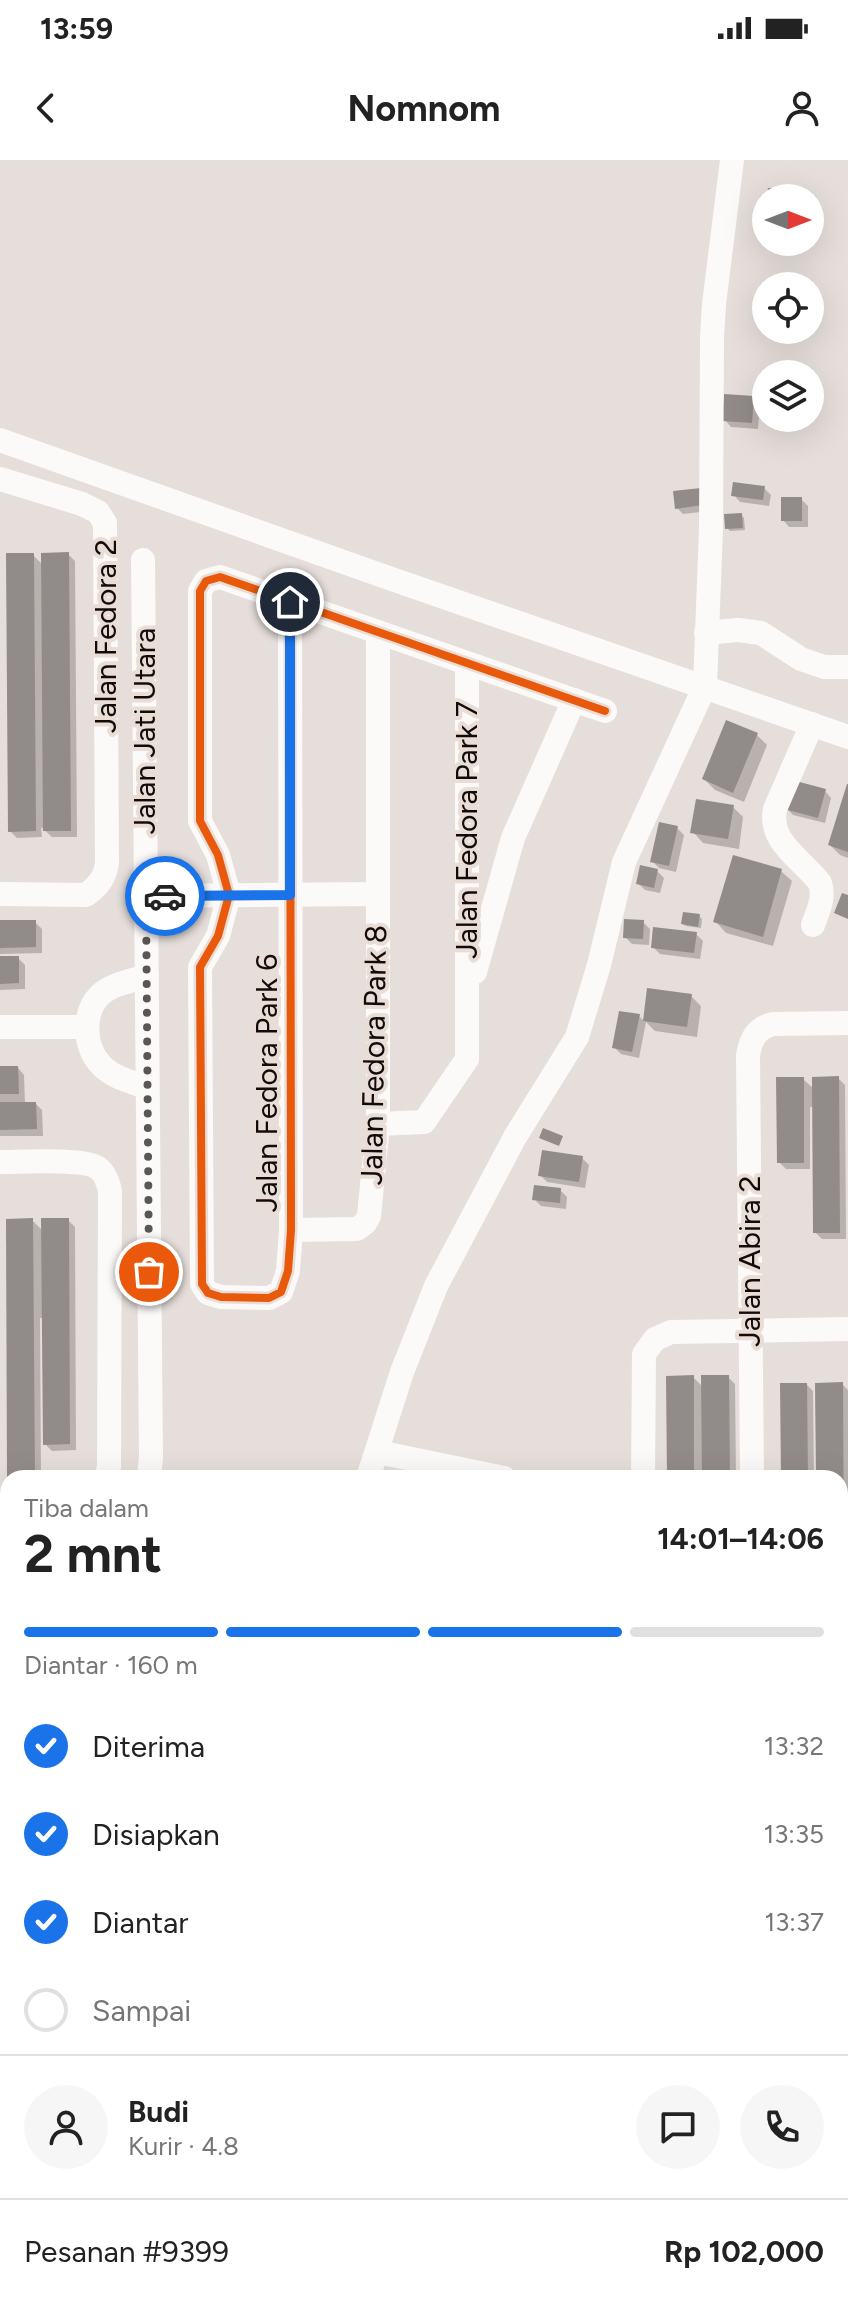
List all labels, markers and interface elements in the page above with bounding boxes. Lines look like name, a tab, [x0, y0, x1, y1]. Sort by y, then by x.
text: 13:59	[40, 10, 113, 47]
icon: back	[24, 86, 68, 130]
icon: person	[780, 86, 824, 130]
text: Nomnom	[348, 87, 500, 130]
north arrow	[752, 184, 824, 256]
map controls	[752, 184, 824, 432]
button: locate	[752, 272, 824, 344]
button: layers	[752, 360, 824, 432]
street label: Jalan Fedora 2	[87, 539, 124, 733]
pin	[256, 568, 324, 636]
icon: home	[268, 580, 312, 624]
street label: Jalan Jati Utara	[126, 628, 163, 834]
street label: Jalan Fedora Park 7	[448, 701, 485, 959]
courier	[125, 856, 205, 936]
icon: car	[143, 874, 187, 918]
street label: Jalan Fedora Park 8	[353, 925, 394, 1185]
street label: Jalan Fedora Park 6	[248, 954, 285, 1212]
street label: Jalan Abira 2	[731, 1175, 768, 1347]
pin	[115, 1238, 183, 1306]
icon: bag	[127, 1250, 171, 1294]
text: Tiba dalam	[24, 1492, 149, 1524]
text: 14:01–14:06	[657, 1520, 824, 1557]
text: 2 mnt	[24, 1523, 162, 1585]
text: Diantar · 160 m	[24, 1649, 198, 1681]
icon: check	[24, 1724, 68, 1768]
text: Diterima	[92, 1728, 205, 1765]
text: 13:32	[764, 1730, 824, 1762]
icon: check	[24, 1812, 68, 1856]
text: Disiapkan	[92, 1816, 220, 1853]
text: 13:35	[763, 1818, 824, 1850]
icon: check	[24, 1900, 68, 1944]
text: Diantar	[92, 1904, 188, 1941]
text: 13:37	[764, 1906, 824, 1938]
text: Sampai	[92, 1992, 191, 2029]
button: person	[24, 2085, 108, 2169]
button: chat	[636, 2085, 720, 2169]
button: phone	[740, 2085, 824, 2169]
text: Budi	[128, 2093, 189, 2130]
text: Kurir · 4.8	[128, 2130, 239, 2162]
text: Pesanan #9399	[24, 2233, 229, 2270]
text: Rp 102,000	[664, 2233, 824, 2270]

